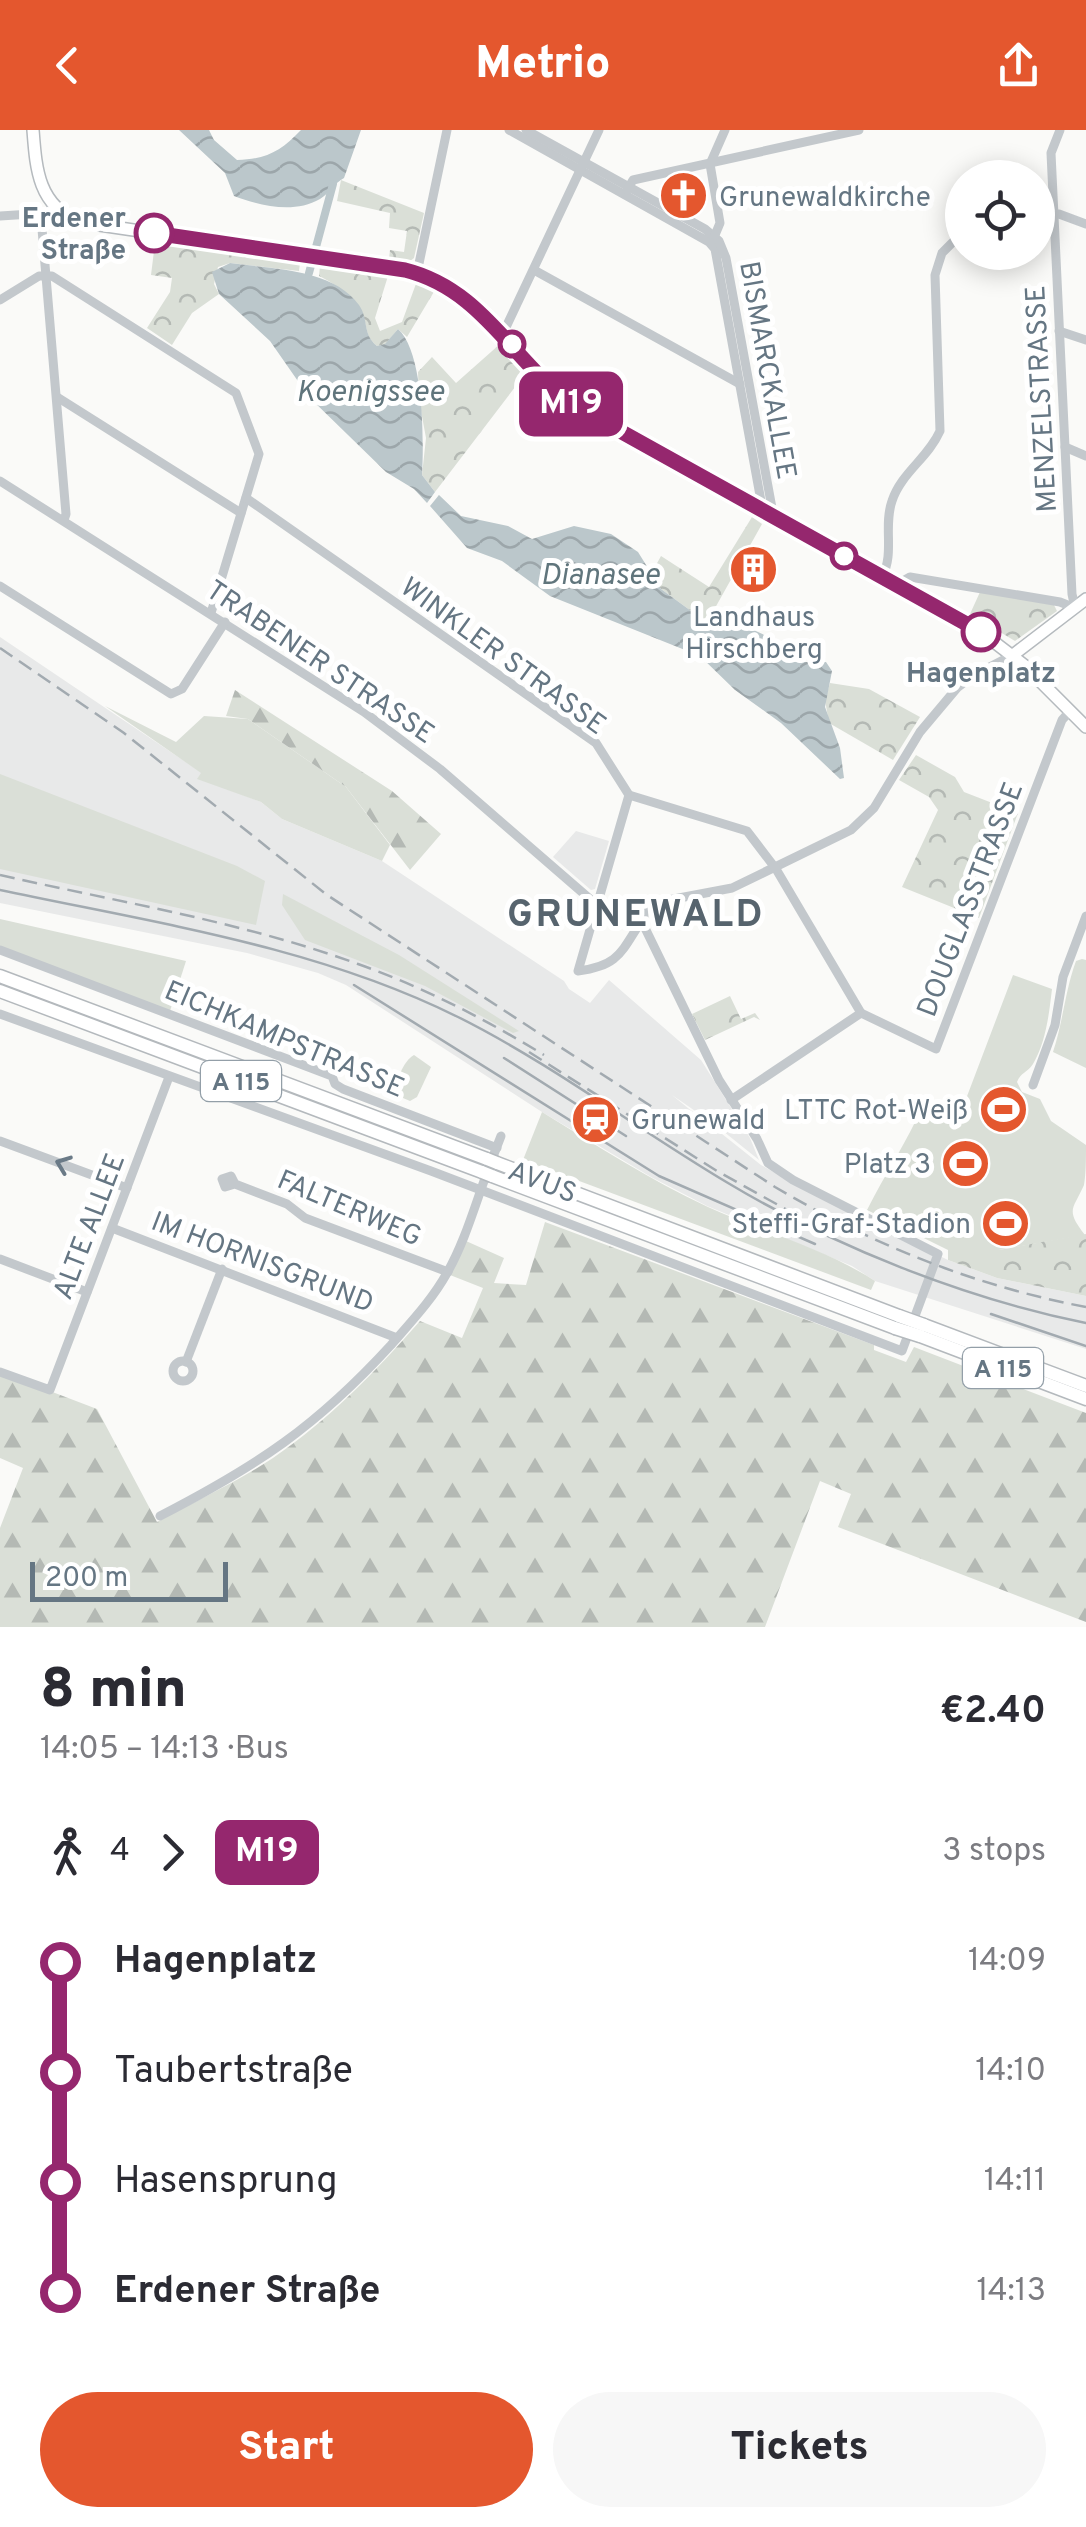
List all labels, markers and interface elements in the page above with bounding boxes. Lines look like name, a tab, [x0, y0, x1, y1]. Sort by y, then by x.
text: Metrio	[475, 37, 611, 94]
icon: back	[40, 38, 95, 93]
icon: share	[991, 38, 1046, 93]
map controls	[945, 160, 1055, 270]
button: locate	[945, 160, 1055, 270]
church icon: Grunewaldkirche	[658, 170, 710, 222]
place label: Grunewaldkirche	[719, 181, 931, 217]
place label: Erdener Straße	[22, 202, 126, 270]
marker: Erdener Straße	[135, 214, 173, 252]
street label: BISMARCKALLEE	[729, 259, 803, 482]
street label: MENZELSTRASSE	[1019, 284, 1067, 513]
unlabelled marker	[499, 331, 525, 357]
line badge: M19	[514, 372, 628, 436]
water label: Koenigssee	[296, 375, 445, 412]
text: M19	[539, 382, 603, 426]
building icon: Landhaus Hirschberg	[728, 543, 780, 595]
unlabelled marker	[831, 543, 857, 569]
water label: Dianasee	[540, 558, 660, 595]
street label: WINKLER STRASSE	[392, 571, 612, 744]
street label: TRABENER STRASSE	[198, 574, 441, 753]
place label: Landhaus Hirschberg	[685, 601, 823, 669]
marker: Hagenplatz	[962, 613, 1000, 651]
place label: Hagenplatz	[906, 657, 1056, 693]
street label: DOUGLASSTRASSE	[910, 778, 1033, 1023]
district label: GRUNEWALD	[507, 892, 765, 941]
street label: EICHKAMPSTRASSE	[158, 974, 409, 1108]
road number: A 115	[201, 1061, 281, 1101]
sports icon: LTTC Rot-Weiß	[977, 1083, 1029, 1135]
station icon: Grunewald	[570, 1093, 622, 1145]
place label: LTTC Rot-Weiß	[784, 1094, 968, 1130]
place label: Grunewald	[631, 1104, 765, 1140]
sports icon: Platz 3	[940, 1137, 992, 1189]
place label: Platz 3	[844, 1148, 931, 1184]
street label: ALTE ALLEE	[46, 1149, 135, 1305]
street label: AVUS	[502, 1154, 581, 1213]
one-way arrow	[56, 1156, 73, 1176]
street label: FALTERWEG	[271, 1163, 426, 1256]
sports icon: Steffi-Graf-Stadion	[980, 1197, 1032, 1249]
street label: IM HORNISGRUND	[146, 1205, 378, 1323]
place label: Steffi-Graf-Stadion	[731, 1208, 971, 1244]
road number: A 115	[963, 1348, 1043, 1388]
scale bar	[30, 1557, 228, 1602]
text: 200 m	[45, 1561, 128, 1597]
text: 8 min	[40, 1657, 187, 1727]
text: €2.40	[940, 1688, 1046, 1737]
text: 14:05 – 14:13 · Bus	[40, 1730, 289, 1770]
icon: walk	[40, 1825, 95, 1880]
icon: forward	[145, 1825, 200, 1880]
text: M19	[235, 1830, 299, 1874]
text: 4	[110, 1832, 130, 1872]
text: 3 stops	[942, 1832, 1046, 1872]
text: Hagenplatz	[114, 1938, 317, 1987]
text: 14:09	[968, 1942, 1046, 1982]
text: Taubertstraße	[114, 2048, 353, 2097]
text: 14:10	[975, 2052, 1046, 2092]
text: Hasensprung	[114, 2158, 338, 2207]
text: 14:11	[984, 2162, 1046, 2202]
text: Erdener Straße	[114, 2268, 381, 2317]
text: 14:13	[976, 2272, 1046, 2312]
button: Start	[40, 2392, 533, 2507]
button: Tickets	[553, 2392, 1046, 2507]

